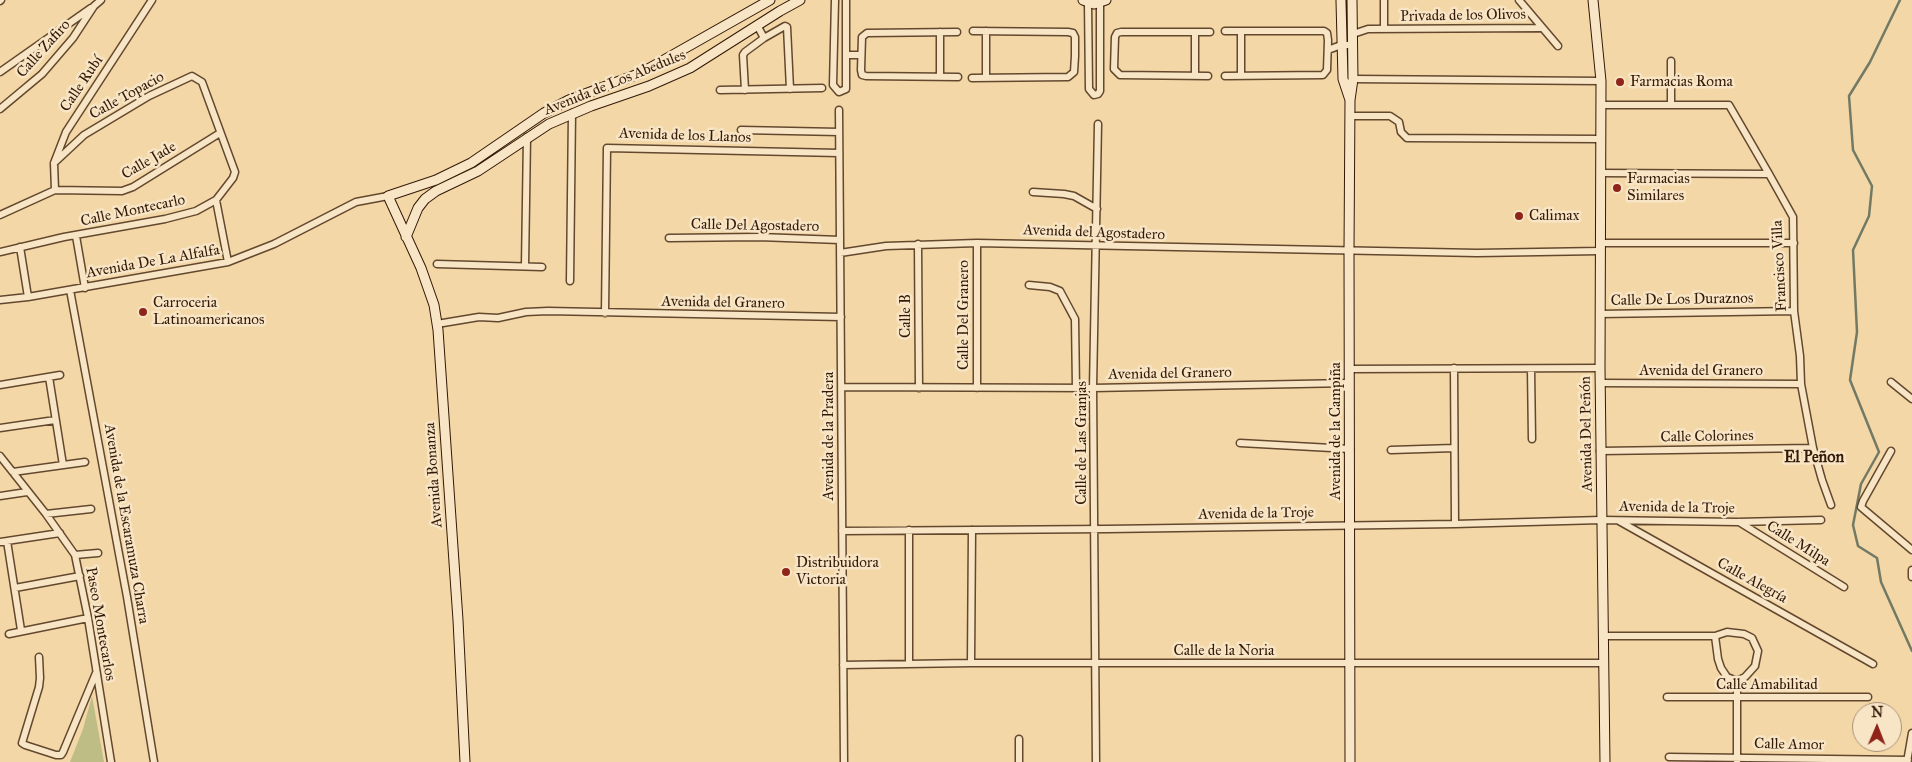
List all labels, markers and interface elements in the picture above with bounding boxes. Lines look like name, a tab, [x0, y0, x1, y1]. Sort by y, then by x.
street label: Privada de los Olivos	[1400, 6, 1526, 26]
street label: Calle Zafiro	[13, 16, 75, 82]
street label: Avenida de Los Abedules	[541, 46, 689, 120]
street label: Calle Rubí	[57, 52, 107, 116]
street label: Calle Topacio	[86, 68, 168, 124]
place label: Farmacias Roma	[1630, 73, 1733, 91]
marker: Farmacias Roma	[1614, 76, 1626, 88]
street label: Avenida de los Llanos	[619, 125, 751, 147]
street label: Calle Jade	[119, 138, 179, 184]
place label: Farmacias Similares	[1627, 170, 1690, 205]
marker: Farmacias Similares	[1611, 182, 1623, 194]
street label: Calle Montecarlo	[79, 191, 187, 231]
place label: Calimax	[1529, 207, 1579, 225]
marker: Calimax	[1513, 210, 1525, 222]
street label: Calle Del Agostadero	[691, 216, 819, 236]
street label: Francisco Villa	[1769, 220, 1791, 312]
street label: Avenida del Agostadero	[1023, 222, 1165, 244]
street label: Avenida De La Alfalfa	[85, 241, 221, 283]
street label: Calle Del Granero	[955, 260, 973, 370]
street label: Calle De Los Duraznos	[1610, 290, 1754, 310]
street label: Avenida del Granero	[661, 293, 785, 313]
place label: Carroceria Latinoamericanos	[153, 294, 264, 329]
street label: Calle B	[897, 294, 915, 338]
marker: Carroceria Latinoamericanos	[137, 306, 149, 318]
street label: Avenida de la Campiña	[1327, 362, 1345, 500]
street label: Avenida del Granero	[1639, 362, 1763, 380]
street label: Avenida del Granero	[1108, 364, 1232, 384]
street label: Avenida de la Pradera	[820, 372, 838, 500]
street label: Avenida Del Peñón	[1577, 376, 1597, 492]
street label: Calle de Las Granjas	[1073, 381, 1091, 505]
street label: Avenida de la Escaramuza Charra	[100, 422, 152, 626]
street label: Avenida Bonanza	[421, 422, 447, 528]
street label: Calle Colorines	[1660, 427, 1754, 447]
district label: El Peñon	[1784, 448, 1844, 468]
street label: Avenida de la Troje	[1619, 498, 1735, 518]
street label: Avenida de la Troje	[1198, 504, 1314, 524]
street label: Calle Milpa	[1763, 517, 1833, 571]
place label: Distribuidora Victoria	[796, 554, 879, 589]
street label: Calle Alegría	[1714, 554, 1790, 608]
street label: Paseo Montecarlos	[81, 566, 119, 682]
marker: Distribuidora Victoria	[780, 566, 792, 578]
street label: Calle de la Noria	[1174, 642, 1274, 660]
street label: Calle Amabilitad	[1716, 676, 1818, 694]
north arrow	[1852, 702, 1902, 752]
text: N	[1871, 704, 1883, 721]
street label: Calle Amor	[1754, 735, 1824, 755]

